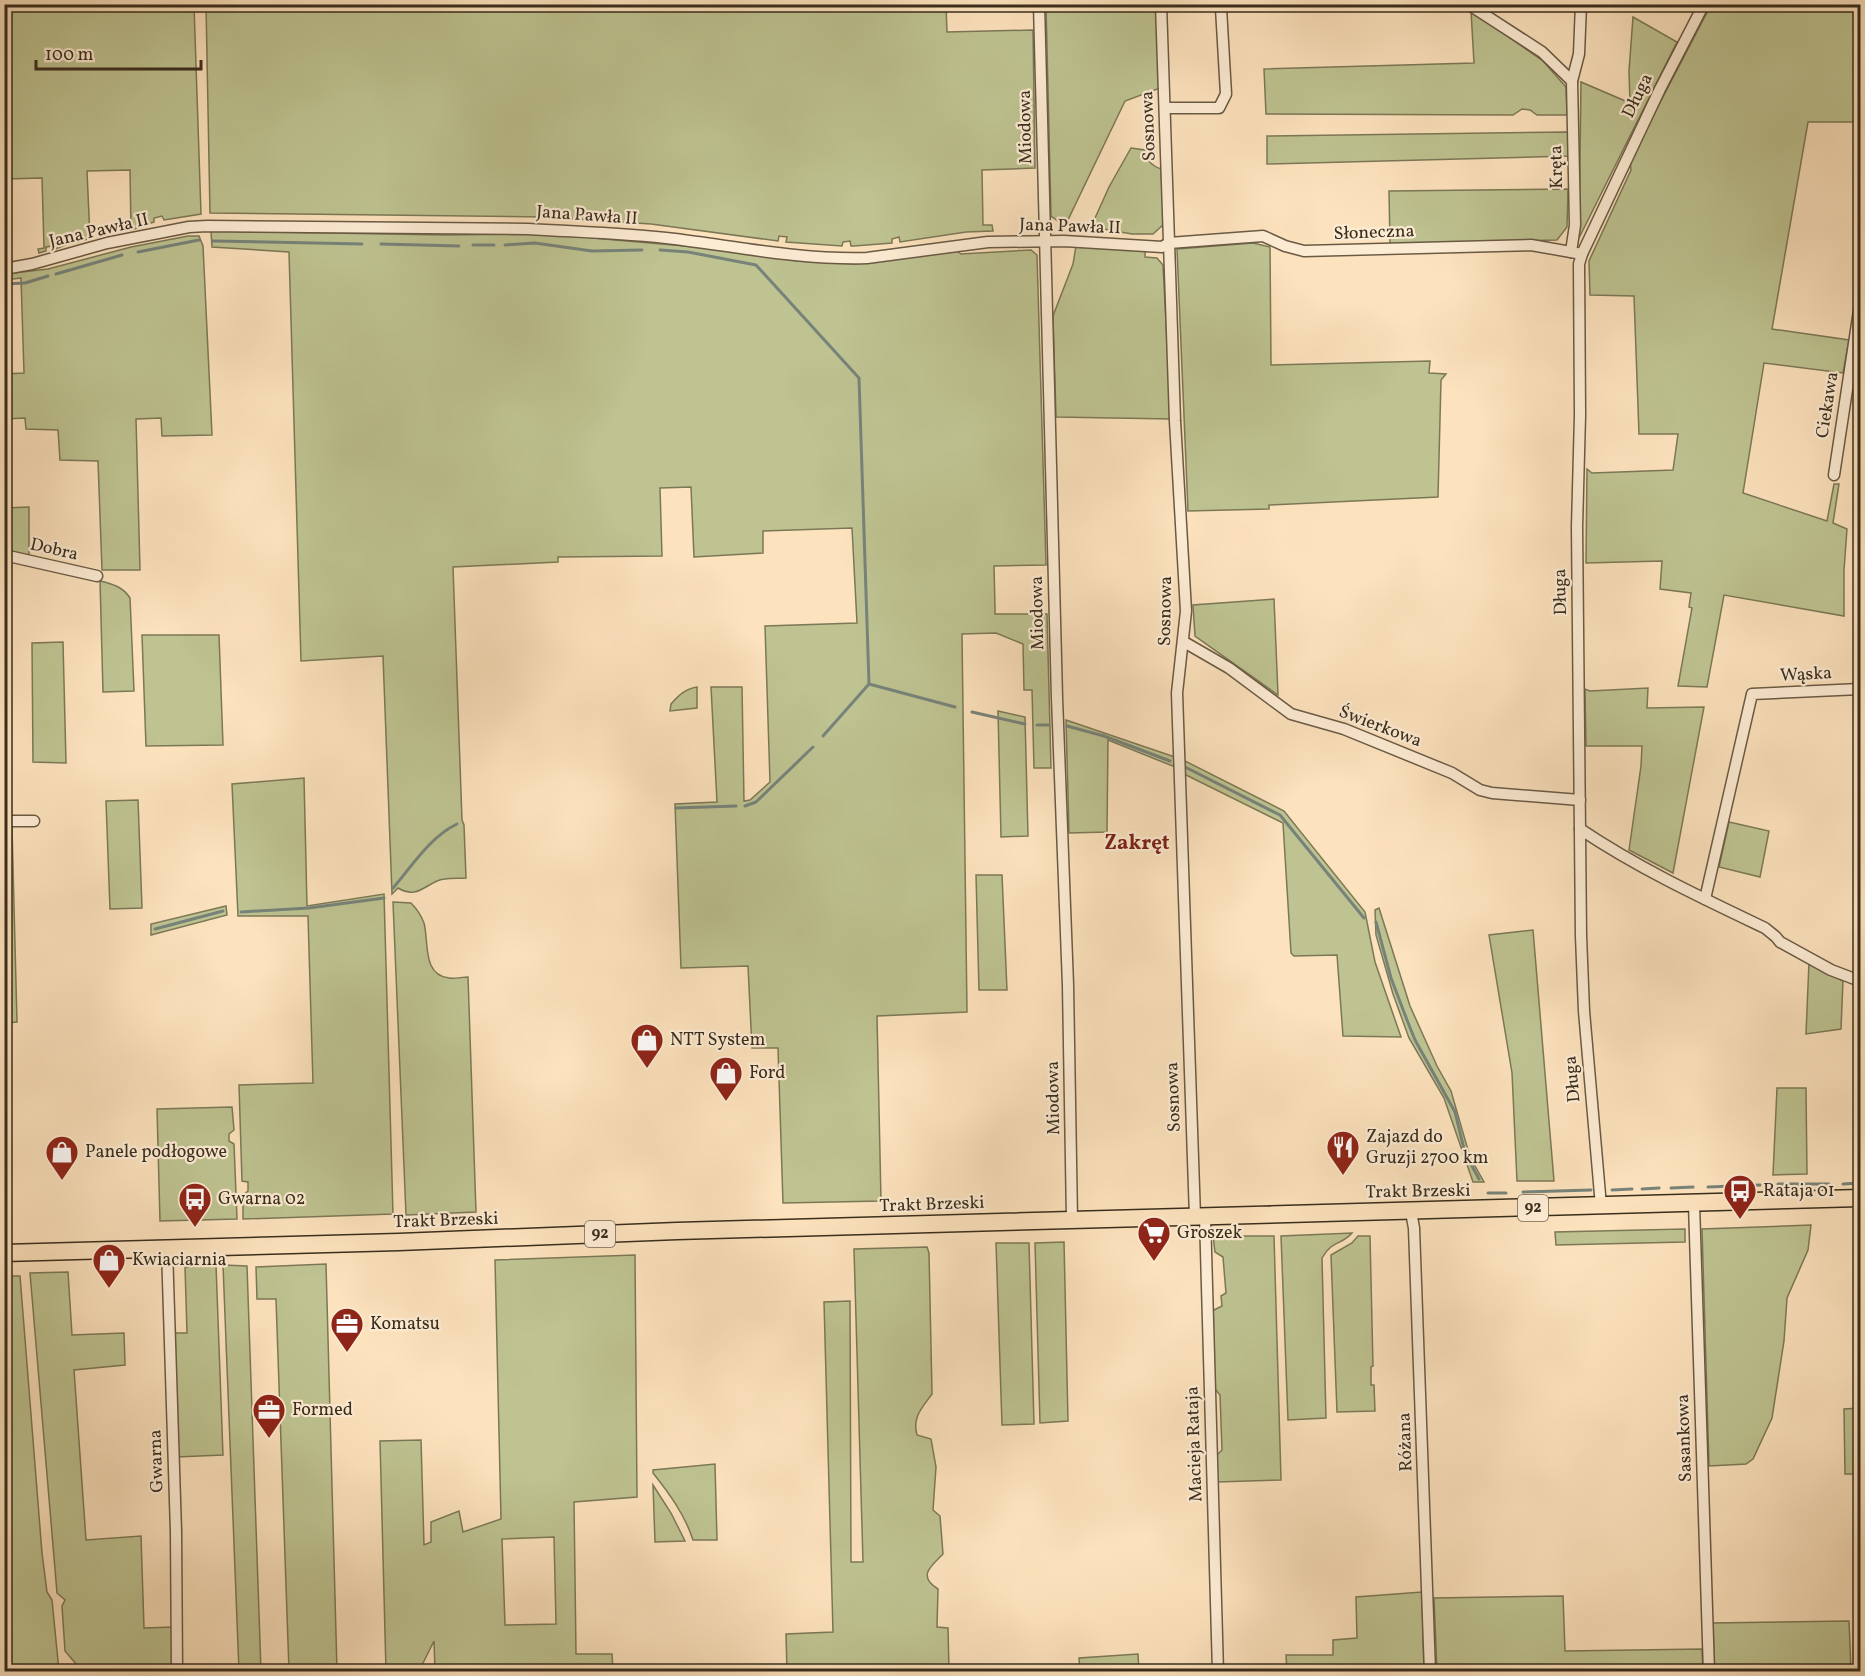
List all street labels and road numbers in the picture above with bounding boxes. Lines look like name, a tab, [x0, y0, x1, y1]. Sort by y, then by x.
street label: Długa	[1616, 69, 1660, 123]
street label: Miodowa	[1013, 90, 1039, 164]
street label: Sosnowa	[1135, 90, 1163, 162]
street label: Kręta	[1544, 145, 1570, 189]
street label: Jana Pawła II	[535, 200, 639, 232]
street label: Jana Pawła II	[47, 207, 151, 255]
street label: Jana Pawła II	[1019, 213, 1121, 241]
street label: Słoneczna	[1333, 219, 1415, 247]
street label: Ciekawa	[1810, 370, 1846, 440]
street label: Dobra	[27, 532, 81, 568]
street label: Długa	[1548, 568, 1574, 616]
street label: Miodowa	[1025, 576, 1051, 650]
street label: Sosnowa	[1153, 576, 1179, 646]
street label: Wąska	[1779, 661, 1833, 689]
street label: Świerkowa	[1335, 700, 1425, 754]
street label: Długa	[1559, 1055, 1587, 1103]
street label: Miodowa	[1041, 1061, 1067, 1135]
street label: Sosnowa	[1160, 1061, 1188, 1133]
street label: Trakt Brzeski	[1365, 1179, 1471, 1205]
street label: Trakt Brzeski	[879, 1191, 985, 1219]
road number: 92	[1518, 1195, 1548, 1221]
street label: Trakt Brzeski	[393, 1207, 499, 1235]
road number: 92	[585, 1221, 615, 1247]
street label: Macieja Rataja	[1180, 1386, 1210, 1502]
street label: Sasankowa	[1671, 1393, 1699, 1482]
street label: Różana	[1392, 1412, 1420, 1472]
street label: Gwarna	[143, 1429, 171, 1493]

